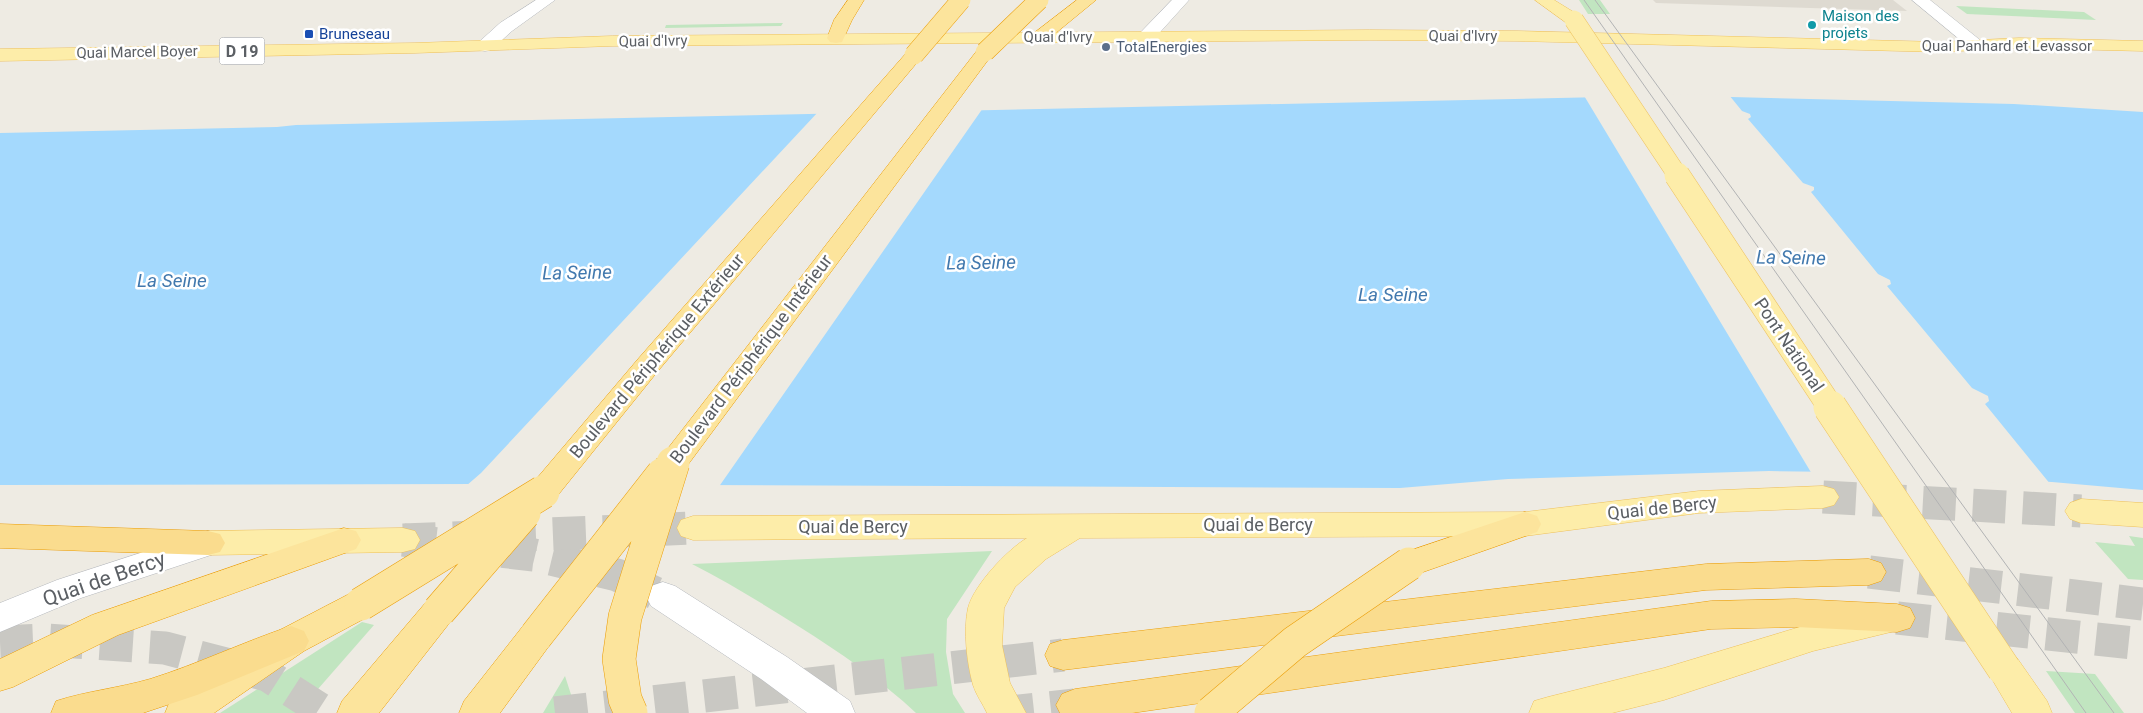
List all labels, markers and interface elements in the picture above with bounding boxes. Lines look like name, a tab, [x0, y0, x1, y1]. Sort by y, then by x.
place label: Maison des projets	[1822, 7, 1899, 42]
marker: Maison des projets	[1806, 19, 1818, 31]
place label: Bruneseau	[319, 25, 390, 43]
street label: Quai d'Ivry	[1429, 27, 1497, 45]
marker: Bruneseau	[303, 28, 315, 40]
street label: Quai d'Ivry	[1024, 28, 1092, 46]
street label: Quai d'Ivry	[618, 31, 688, 51]
road number: D 19	[220, 37, 264, 64]
street label: Quai Panhard et Levassor	[1922, 37, 2092, 55]
place label: TotalEnergies	[1116, 38, 1207, 56]
marker: TotalEnergies	[1100, 41, 1112, 53]
street label: Quai Marcel Boyer	[76, 42, 198, 62]
water label: La Seine	[1756, 245, 1826, 270]
street label: Boulevard Périphérique Extérieur	[565, 249, 748, 462]
street label: Boulevard Périphérique Intérieur	[665, 250, 836, 467]
water label: La Seine	[946, 250, 1016, 275]
water label: La Seine	[542, 260, 612, 285]
water label: La Seine	[137, 269, 207, 292]
water label: La Seine	[1358, 283, 1428, 306]
street label: Pont National	[1750, 294, 1829, 396]
street label: Quai de Bercy	[1606, 491, 1718, 524]
street label: Quai de Bercy	[1203, 514, 1313, 535]
street label: Quai de Bercy	[798, 516, 908, 537]
street label: Quai de Bercy	[40, 547, 168, 611]

